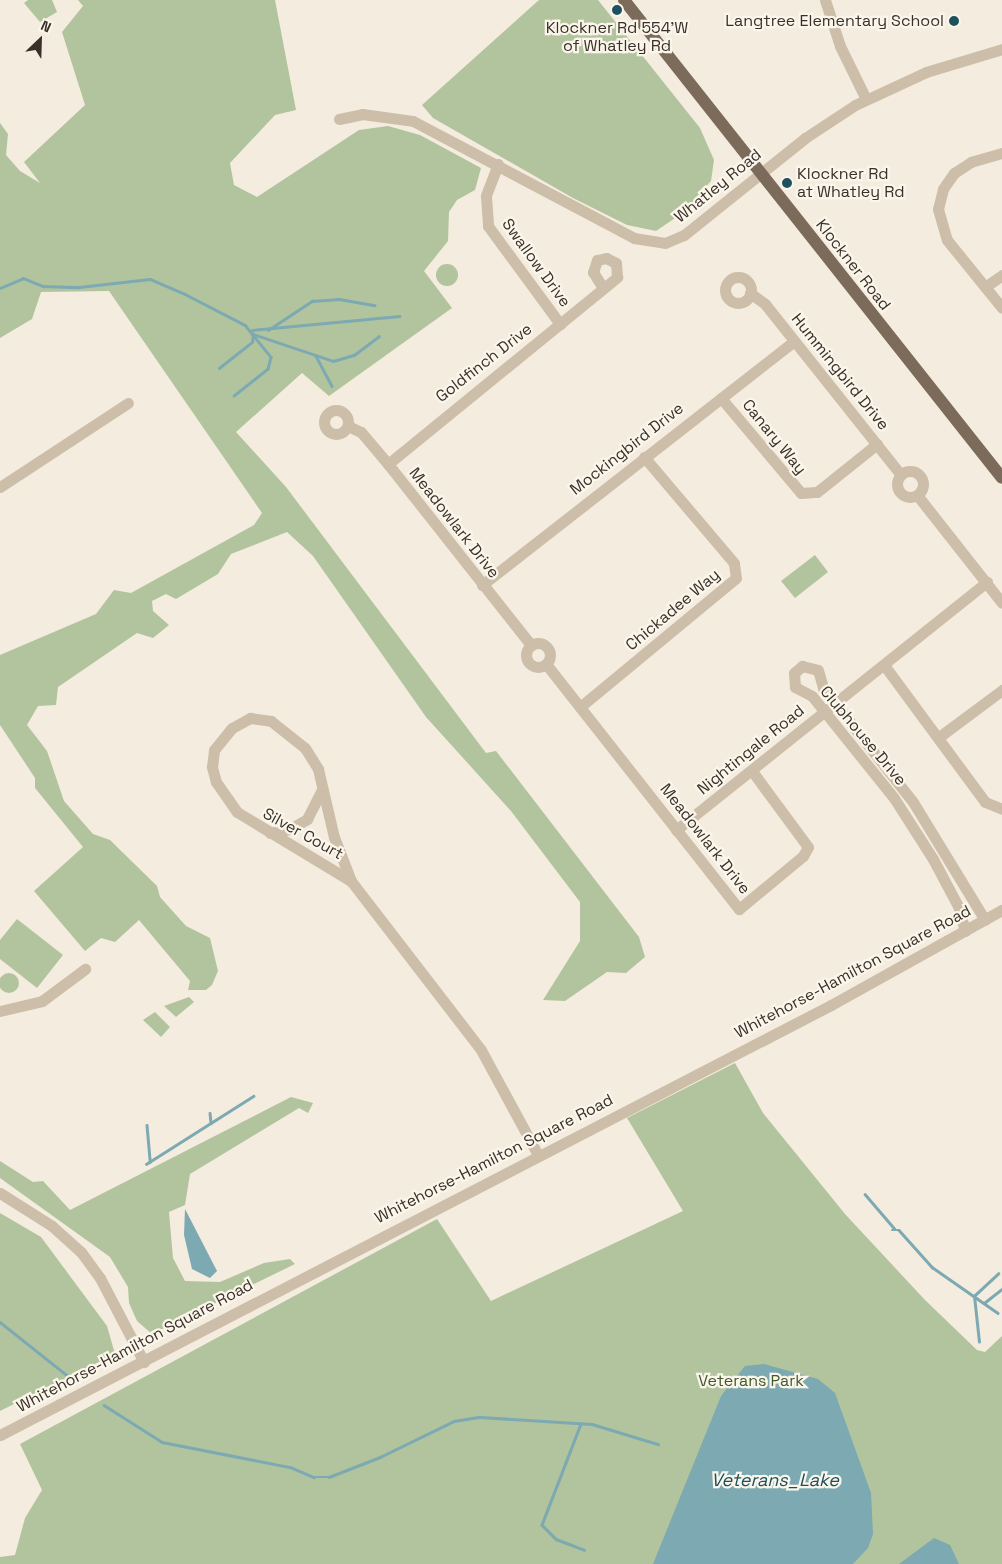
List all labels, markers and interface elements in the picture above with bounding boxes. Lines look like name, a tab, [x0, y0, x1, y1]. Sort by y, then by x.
marker: Klockner Rd 554'W of Whatley Rd	[611, 4, 623, 16]
place label: Langtree Elementary School	[725, 11, 944, 31]
north arrow	[15, 15, 65, 65]
marker: Langtree Elementary School	[948, 15, 960, 27]
text: N	[38, 16, 54, 36]
place label: Klockner Rd 554'W of Whatley Rd	[546, 18, 688, 56]
street label: Whatley Road	[671, 145, 765, 227]
place label: Klockner Rd at Whatley Rd	[797, 164, 905, 202]
marker: Klockner Rd at Whatley Rd	[781, 177, 793, 189]
street label: Swallow Drive	[498, 215, 574, 311]
street label: Klockner Road	[811, 216, 895, 314]
street label: Hummingbird Drive	[787, 310, 893, 434]
street label: Goldfinch Drive	[432, 319, 536, 407]
street label: Canary Way	[738, 396, 810, 478]
street label: Mockingbird Drive	[566, 399, 688, 499]
street label: Meadowlark Drive	[405, 464, 503, 582]
street label: Chickadee Way	[622, 565, 724, 655]
street label: Clubhouse Drive	[816, 682, 910, 790]
street label: Nightingale Road	[694, 701, 808, 799]
street label: Meadowlark Drive	[656, 780, 754, 898]
street label: Silver Court	[259, 804, 347, 864]
street label: Whitehorse-Hamilton Square Road	[732, 901, 974, 1043]
street label: Whitehorse-Hamilton Square Road	[372, 1090, 616, 1228]
street label: Whitehorse-Hamilton Square Road	[14, 1275, 256, 1417]
park label: Veterans Park	[698, 1371, 804, 1391]
water label: Veterans_Lake	[711, 1469, 839, 1491]

